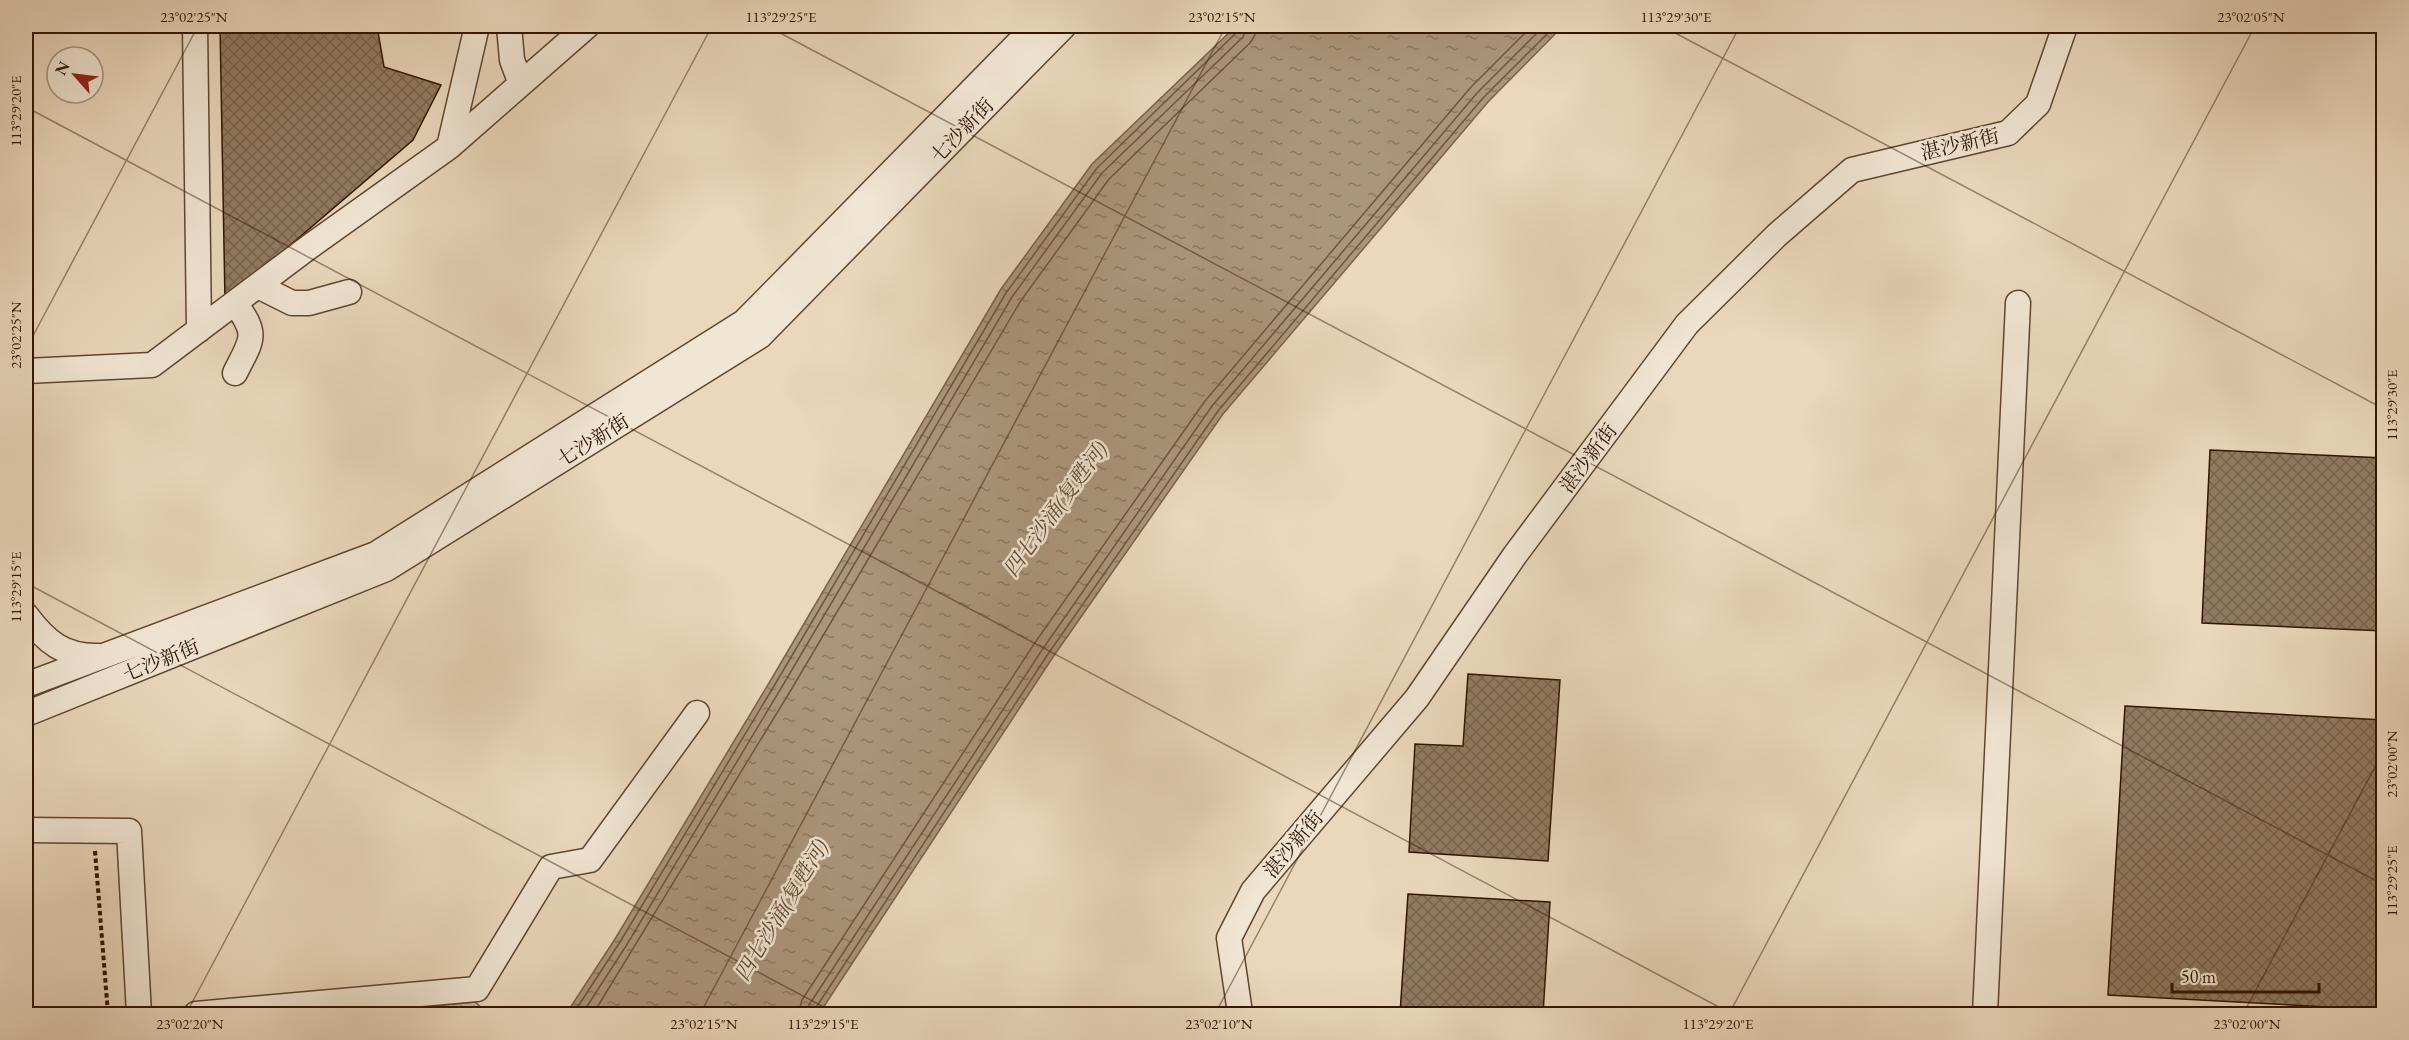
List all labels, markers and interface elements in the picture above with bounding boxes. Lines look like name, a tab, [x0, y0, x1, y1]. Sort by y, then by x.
text: 23°02'25"N	[160, 7, 228, 26]
text: 113°29'25"E	[745, 7, 817, 26]
text: 23°02'15"N	[1188, 7, 1256, 26]
text: 113°29'30"E	[1640, 7, 1712, 26]
text: 23°02'05"N	[2217, 7, 2285, 26]
north arrow	[45, 45, 105, 105]
text: N	[50, 58, 75, 79]
text: 113°29'20"E	[6, 75, 25, 147]
street label: 七沙新街	[925, 92, 999, 168]
street label: 湛沙新街	[1918, 122, 2002, 166]
text: 23°02'25"N	[6, 301, 25, 369]
text: 113°29'30"E	[2382, 369, 2401, 441]
street label: 七沙新街	[552, 408, 634, 472]
street label: 湛沙新街	[1554, 418, 1622, 498]
water label: 四七沙涌(复甦河)	[997, 436, 1113, 582]
text: 113°29'15"E	[6, 551, 25, 623]
street label: 七沙新街	[119, 633, 203, 687]
text: 23°02'00"N	[2382, 730, 2401, 798]
street label: 湛沙新街	[1257, 805, 1329, 883]
water label: 四七沙涌(复甦河)	[728, 834, 834, 986]
text: 113°29'25"E	[2382, 845, 2401, 917]
scale bar	[2172, 956, 2319, 994]
text: 50 m	[2181, 965, 2216, 988]
text: 23°02'20"N	[156, 1014, 224, 1033]
text: 23°02'15"N	[670, 1014, 738, 1033]
text: 113°29'15"E	[787, 1014, 859, 1033]
text: 23°02'10"N	[1185, 1014, 1253, 1033]
text: 113°29'20"E	[1682, 1014, 1754, 1033]
text: 23°02'00"N	[2213, 1014, 2281, 1033]

